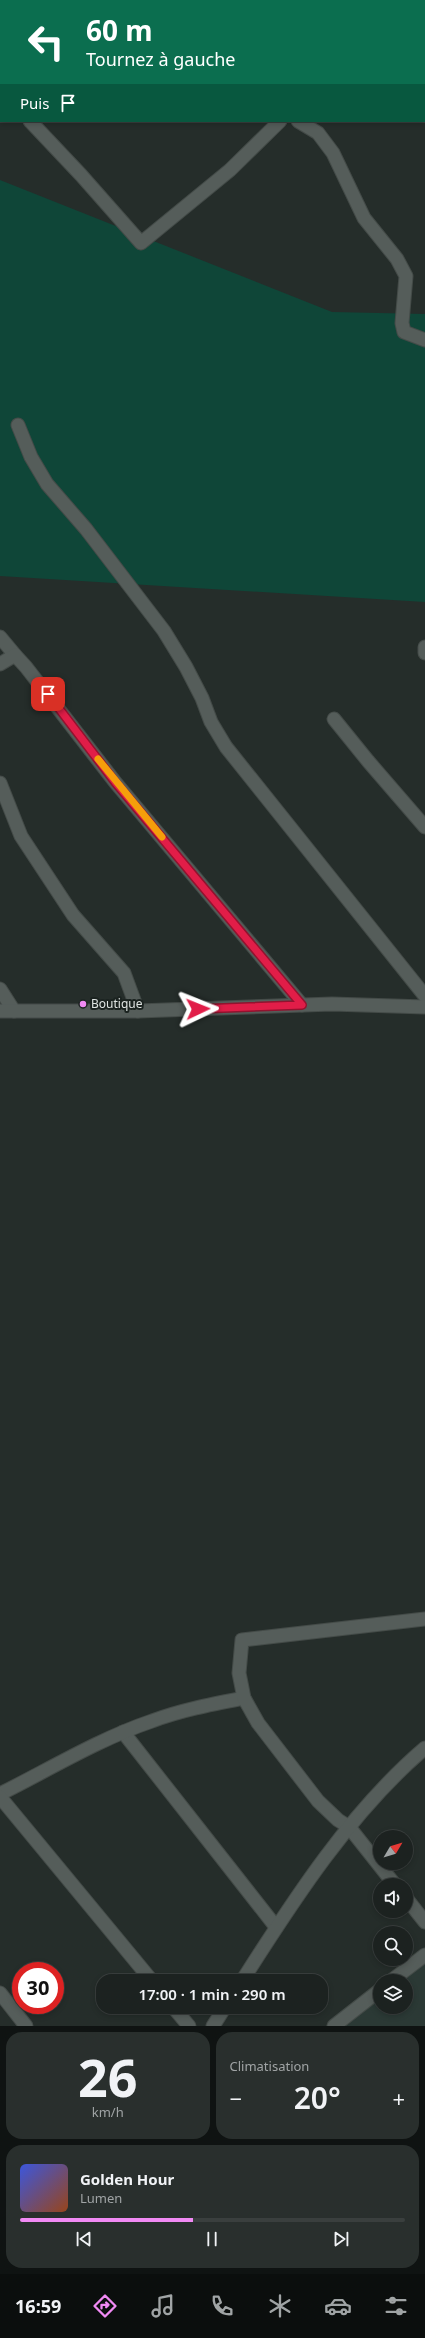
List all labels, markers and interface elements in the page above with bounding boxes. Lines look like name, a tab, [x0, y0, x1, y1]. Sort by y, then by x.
text: 60 m	[86, 11, 153, 49]
icon: left	[20, 16, 72, 68]
text: Tournez à gauche	[86, 47, 235, 71]
icon: arrive	[57, 92, 79, 114]
text: Puis	[20, 93, 49, 113]
pin	[31, 677, 65, 711]
icon: arrive	[37, 683, 59, 705]
position arrow	[177, 988, 219, 1030]
place label: Boutique	[91, 995, 143, 1012]
marker: Boutique	[78, 999, 88, 1009]
north arrow	[373, 1830, 413, 1870]
map controls	[373, 1830, 413, 2014]
button: sound	[373, 1878, 413, 1918]
button: search	[373, 1926, 413, 1966]
speed limit sign: 30	[12, 1962, 64, 2014]
button: layers	[373, 1974, 413, 2014]
text: 17:00 · 1 min · 290 m	[138, 1984, 286, 2004]
text: 26	[78, 2041, 138, 2112]
text: Climatisation	[230, 2057, 309, 2075]
text: 20°	[294, 2077, 341, 2118]
text: −	[230, 2083, 242, 2113]
text: +	[392, 2083, 405, 2113]
text: km/h	[92, 2103, 124, 2121]
text: Golden Hour	[80, 2169, 174, 2189]
text: Lumen	[80, 2189, 122, 2207]
icon: previous	[73, 2228, 95, 2250]
icon: pause	[201, 2228, 223, 2250]
icon: next	[330, 2228, 352, 2250]
icon: directions	[91, 2292, 119, 2320]
icon: music	[149, 2292, 177, 2320]
icon: phone	[208, 2292, 236, 2320]
icon: climate	[266, 2292, 294, 2320]
icon: car	[324, 2292, 352, 2320]
icon: filters	[382, 2292, 410, 2320]
text: 16:59	[15, 2294, 61, 2318]

